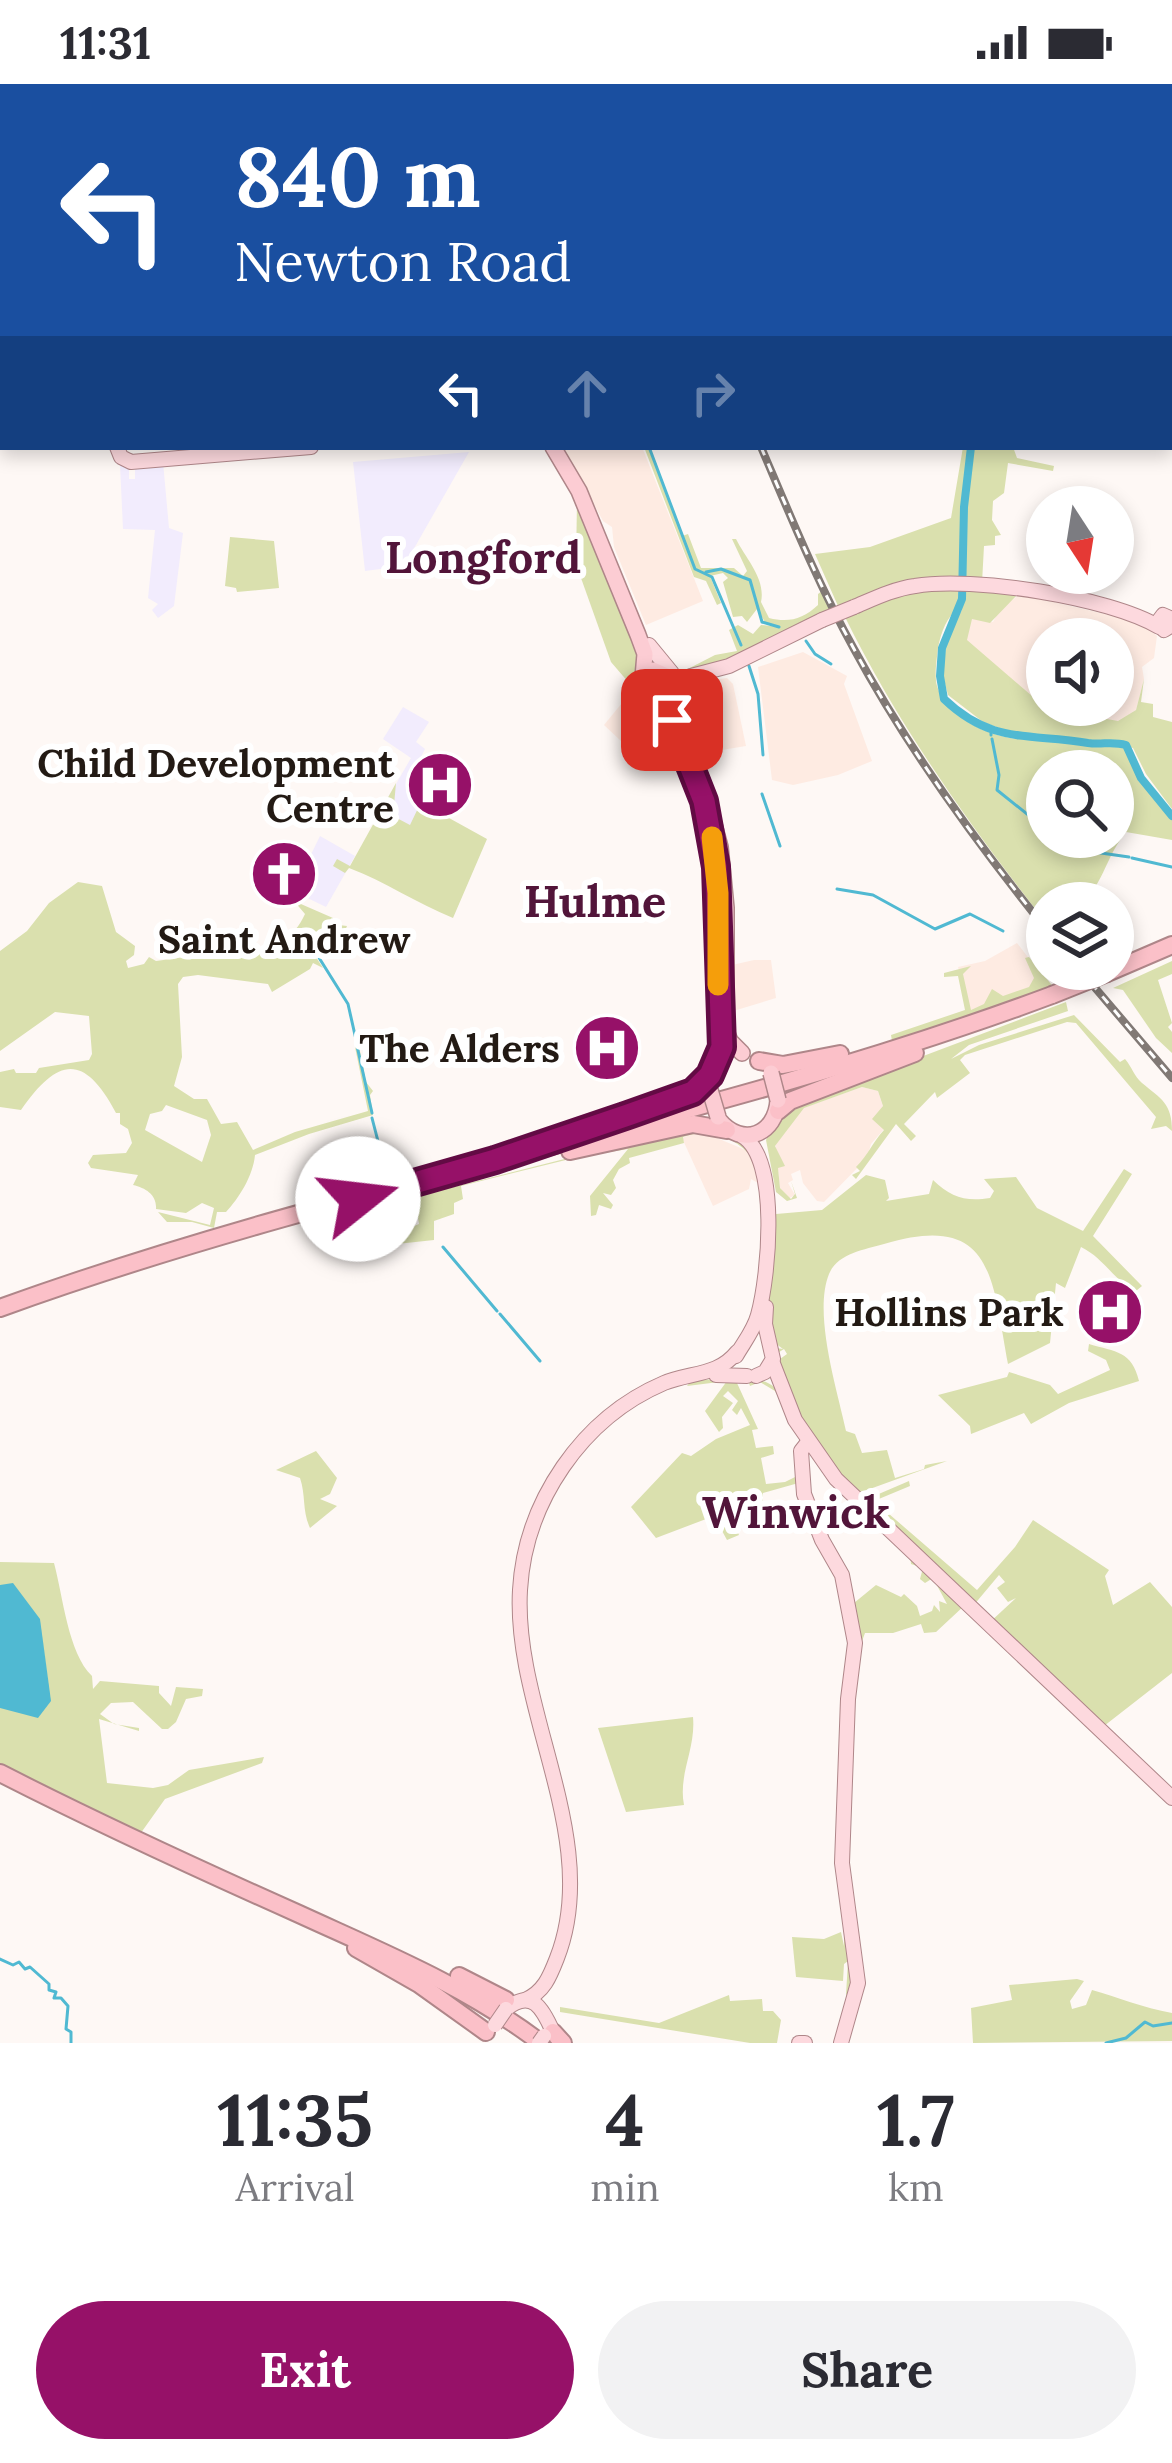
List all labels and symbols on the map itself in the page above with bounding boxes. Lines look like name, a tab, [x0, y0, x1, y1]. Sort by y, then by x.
north arrow	[1026, 486, 1134, 594]
district label: Longford	[385, 528, 581, 585]
pin	[621, 669, 723, 771]
place label: Child Development Centre	[37, 738, 395, 833]
hospital icon: Child Development Centre	[405, 750, 475, 820]
church icon: Saint Andrew	[249, 839, 319, 909]
district label: Hulme	[524, 872, 666, 929]
place label: Saint Andrew	[158, 914, 411, 964]
hospital icon: The Alders	[572, 1013, 642, 1083]
place label: The Alders	[359, 1023, 560, 1073]
position arrow	[295, 1136, 421, 1262]
hospital icon: Hollins Park	[1075, 1277, 1145, 1347]
place label: Hollins Park	[834, 1287, 1064, 1337]
district label: Winwick	[702, 1483, 890, 1540]

